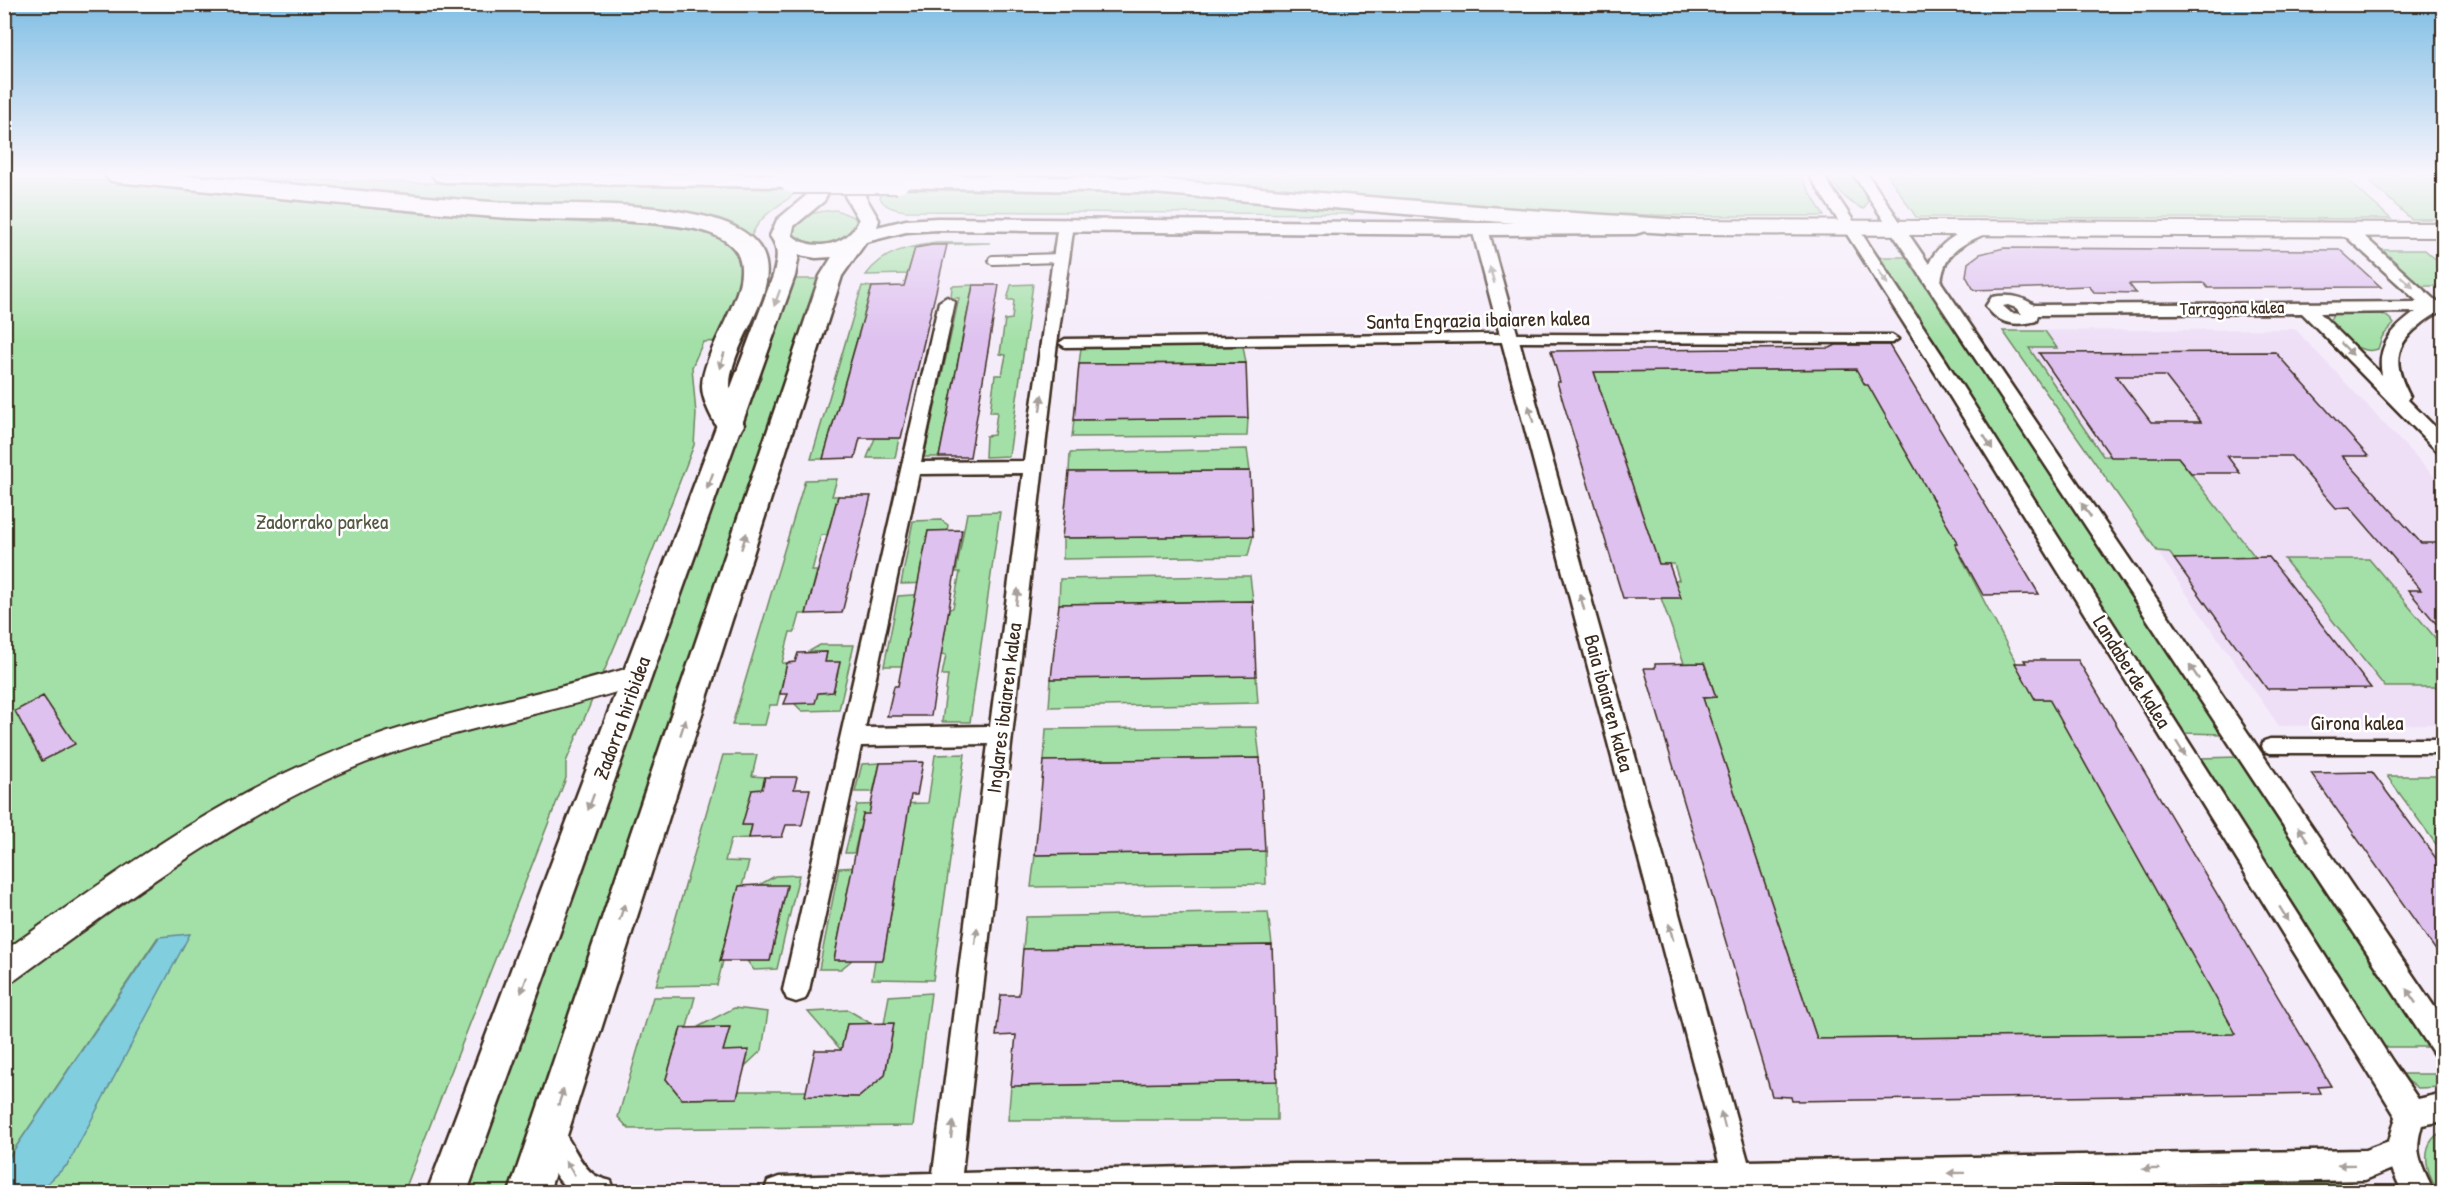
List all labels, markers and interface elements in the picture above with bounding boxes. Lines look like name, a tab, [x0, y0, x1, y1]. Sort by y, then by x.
one-way arrow	[1487, 266, 1496, 284]
one-way arrow	[1878, 269, 1889, 285]
one-way arrow	[2399, 275, 2414, 289]
one-way arrow	[771, 289, 781, 307]
street label: Tarragona kalea	[2180, 294, 2284, 321]
street label: Santa Engrazia ibaiaren kalea	[1366, 303, 1590, 336]
one-way arrow	[2340, 342, 2354, 357]
one-way arrow	[717, 352, 726, 370]
one-way arrow	[1036, 394, 1046, 413]
one-way arrow	[1525, 405, 1535, 423]
one-way arrow	[1982, 434, 1993, 450]
one-way arrow	[704, 472, 714, 490]
one-way arrow	[2080, 502, 2091, 518]
park label: Zadorrako parkea	[256, 507, 388, 536]
one-way arrow	[740, 532, 749, 550]
one-way arrow	[1013, 587, 1022, 606]
one-way arrow	[1576, 593, 1586, 611]
street label: Landaberde kalea	[2086, 610, 2179, 734]
street label: Inglares ibaiaren kalea	[979, 621, 1028, 795]
street label: Baia ibaiaren kalea	[1577, 631, 1642, 775]
street label: Zadorra hiribidea	[586, 652, 657, 784]
one-way arrow	[2188, 664, 2200, 680]
street label: Girona kalea	[2310, 708, 2404, 737]
one-way arrow	[678, 718, 688, 736]
one-way arrow	[2175, 741, 2186, 757]
one-way arrow	[586, 793, 596, 811]
one-way arrow	[2297, 826, 2308, 842]
one-way arrow	[617, 903, 627, 921]
one-way arrow	[2279, 906, 2290, 923]
one-way arrow	[1666, 923, 1676, 941]
one-way arrow	[971, 927, 981, 946]
one-way arrow	[518, 976, 528, 994]
one-way arrow	[2406, 988, 2417, 1004]
one-way arrow	[556, 1088, 566, 1106]
one-way arrow	[1717, 1111, 1727, 1129]
one-way arrow	[947, 1120, 957, 1139]
one-way arrow	[565, 1160, 576, 1176]
one-way arrow	[2336, 1160, 2355, 1170]
one-way arrow	[2141, 1164, 2160, 1174]
one-way arrow	[1946, 1168, 1965, 1178]

